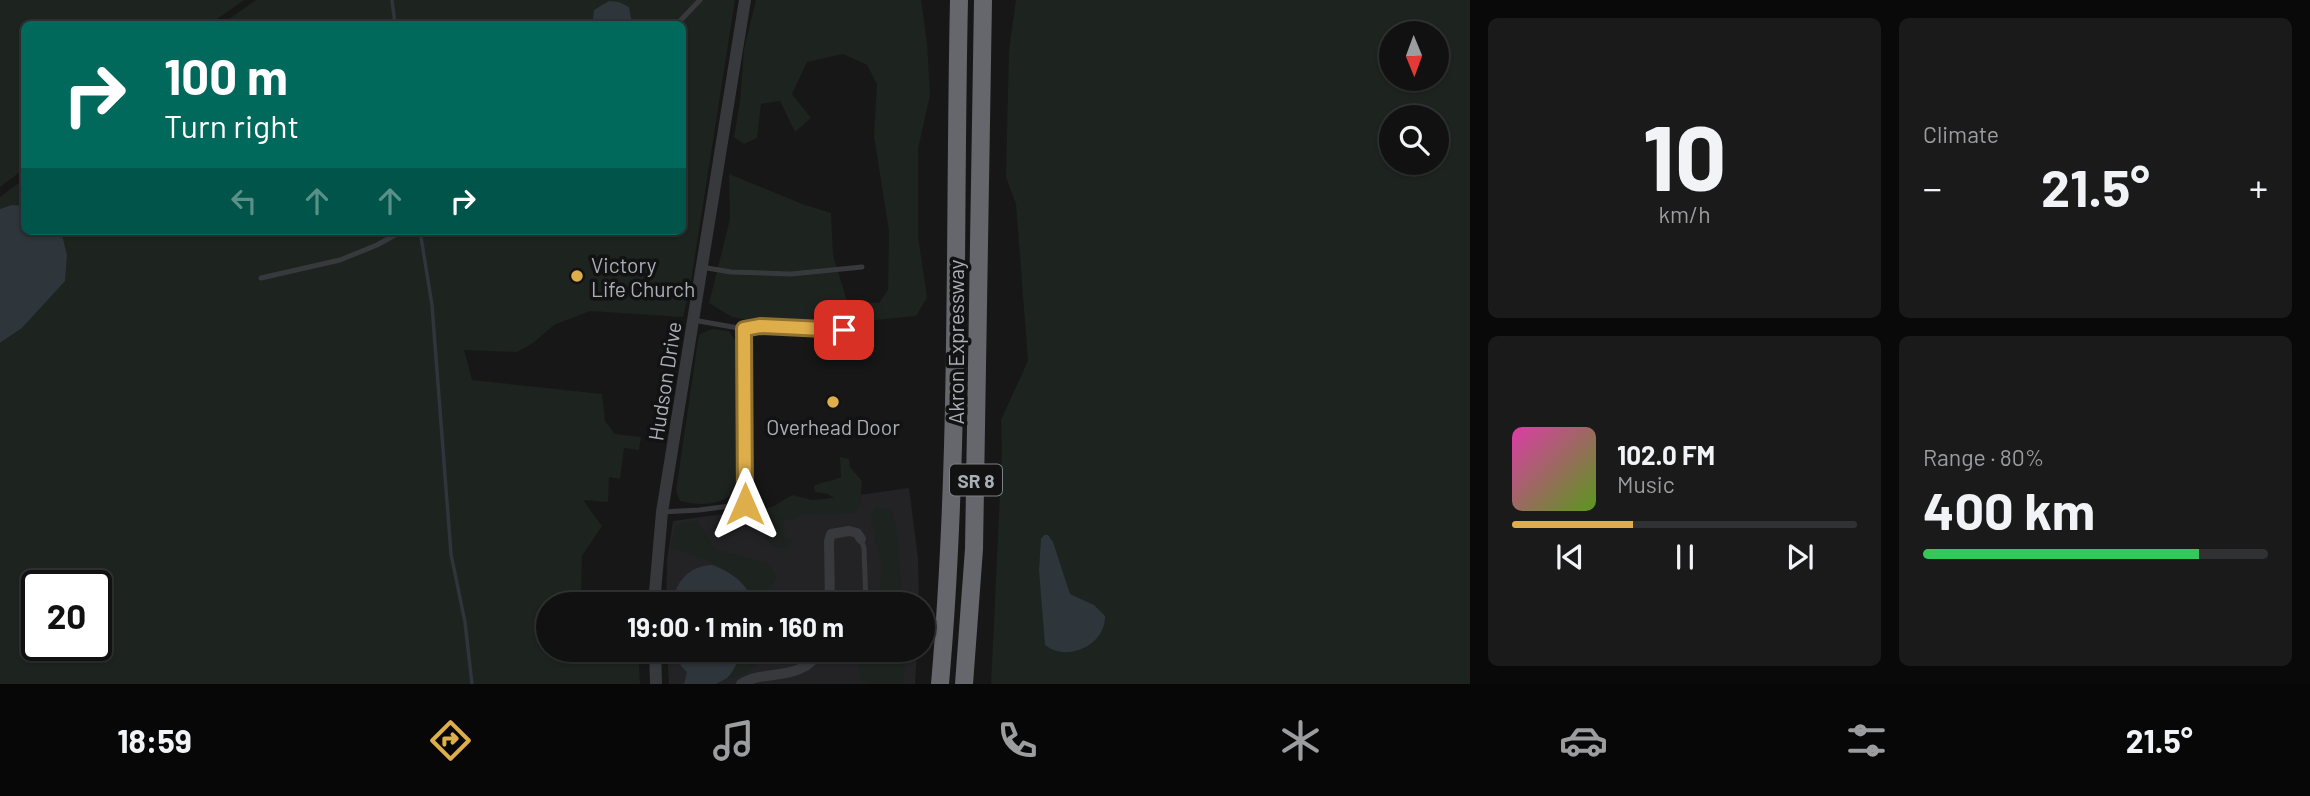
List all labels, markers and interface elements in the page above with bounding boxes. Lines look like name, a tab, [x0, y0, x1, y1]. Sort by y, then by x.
north arrow	[1379, 21, 1449, 91]
map controls	[1379, 21, 1449, 175]
text: 100 m	[164, 46, 288, 105]
icon: right	[49, 49, 140, 140]
text: 10	[1642, 100, 1727, 209]
button: search	[1379, 105, 1449, 175]
text: Turn right	[164, 106, 299, 144]
text: Climate	[1923, 120, 1999, 148]
text: 21.5°	[2041, 155, 2150, 217]
text: −	[1923, 164, 1942, 210]
text: +	[2249, 164, 2268, 210]
icon: left	[225, 182, 263, 220]
icon: ahead	[298, 182, 336, 220]
icon: ahead	[371, 182, 409, 220]
icon: right	[444, 182, 482, 220]
text: km/h	[1658, 200, 1711, 228]
place label: Victory Life Church	[591, 252, 695, 301]
street label: Akron Expressway	[943, 259, 968, 425]
marker: Victory Life Church	[569, 268, 585, 284]
pin	[814, 300, 874, 360]
icon: arrive	[825, 311, 863, 349]
street label: Hudson Drive	[642, 320, 686, 442]
marker: Overhead Door	[825, 394, 841, 410]
place label: Overhead Door	[766, 414, 900, 439]
text: 102.0 FM	[1617, 439, 1715, 470]
text: Range · 80%	[1923, 443, 2044, 471]
road number: SR 8	[950, 464, 1002, 495]
position arrow	[708, 467, 782, 541]
text: Music	[1617, 470, 1675, 498]
text: 400 km	[1923, 478, 2095, 540]
icon: previous	[1551, 538, 1589, 576]
icon: pause	[1666, 538, 1704, 576]
icon: next	[1781, 538, 1819, 576]
speed limit sign: 20	[21, 570, 112, 661]
text: 19:00 · 1 min · 160 m	[627, 611, 844, 642]
icon: directions	[426, 716, 475, 765]
icon: music	[709, 716, 758, 765]
icon: phone	[993, 716, 1042, 765]
icon: climate	[1276, 716, 1325, 765]
icon: car	[1559, 716, 1608, 765]
icon: filters	[1842, 716, 1891, 765]
text: 18:59	[117, 721, 192, 759]
text: 21.5°	[2126, 721, 2193, 759]

